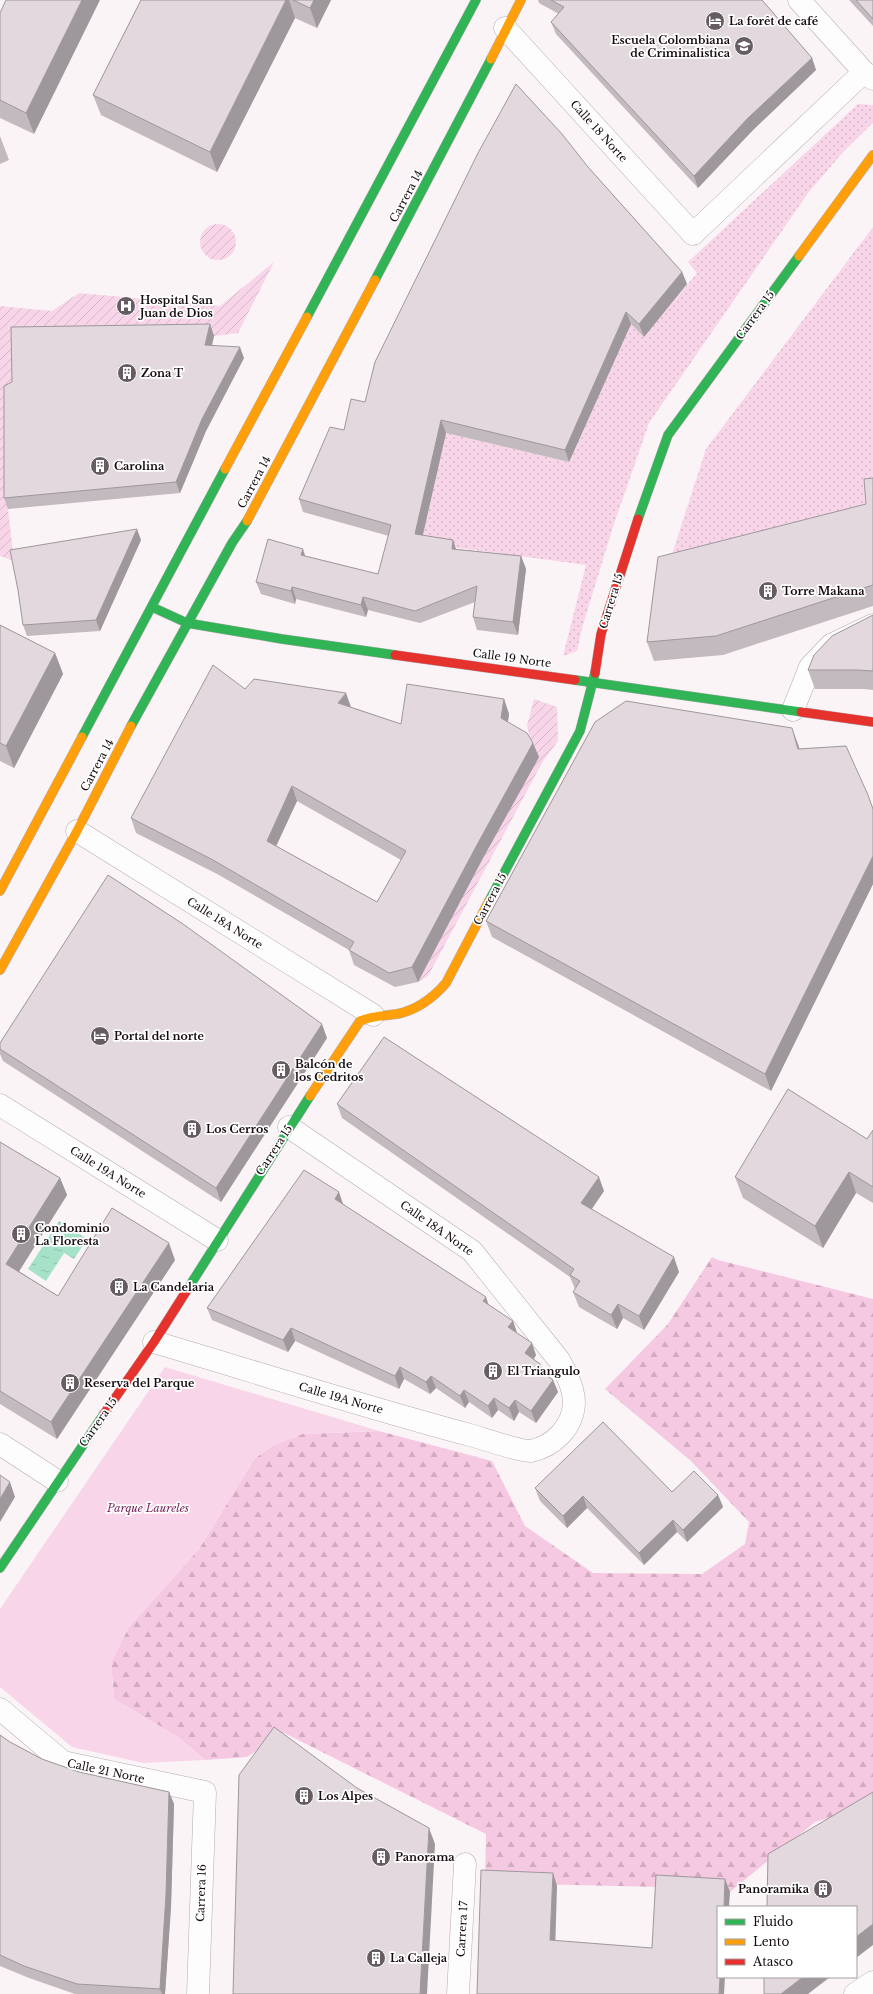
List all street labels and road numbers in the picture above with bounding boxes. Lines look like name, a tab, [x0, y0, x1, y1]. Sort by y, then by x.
street label: Calle 18 Norte	[567, 97, 631, 165]
street label: Carrera 14	[386, 167, 426, 225]
street label: Carrera 15	[733, 288, 777, 342]
street label: Carrera 14	[234, 453, 274, 511]
street label: Carrera 15	[596, 572, 626, 630]
street label: Calle 19 Norte	[472, 646, 552, 670]
street label: Carrera 14	[77, 736, 117, 794]
street label: Carrera 15	[470, 870, 510, 928]
street label: Calle 18A Norte	[184, 894, 266, 952]
street label: Carrera 15	[253, 1122, 295, 1178]
street label: Calle 19A Norte	[67, 1143, 149, 1201]
street label: Calle 18A Norte	[397, 1197, 477, 1259]
street label: Calle 19A Norte	[297, 1379, 385, 1417]
street label: Carrera 15	[76, 1395, 120, 1449]
street label: Calle 21 Norte	[66, 1756, 146, 1786]
street label: Carrera 16	[193, 1864, 209, 1922]
street label: Carrera 17	[454, 1900, 470, 1958]

